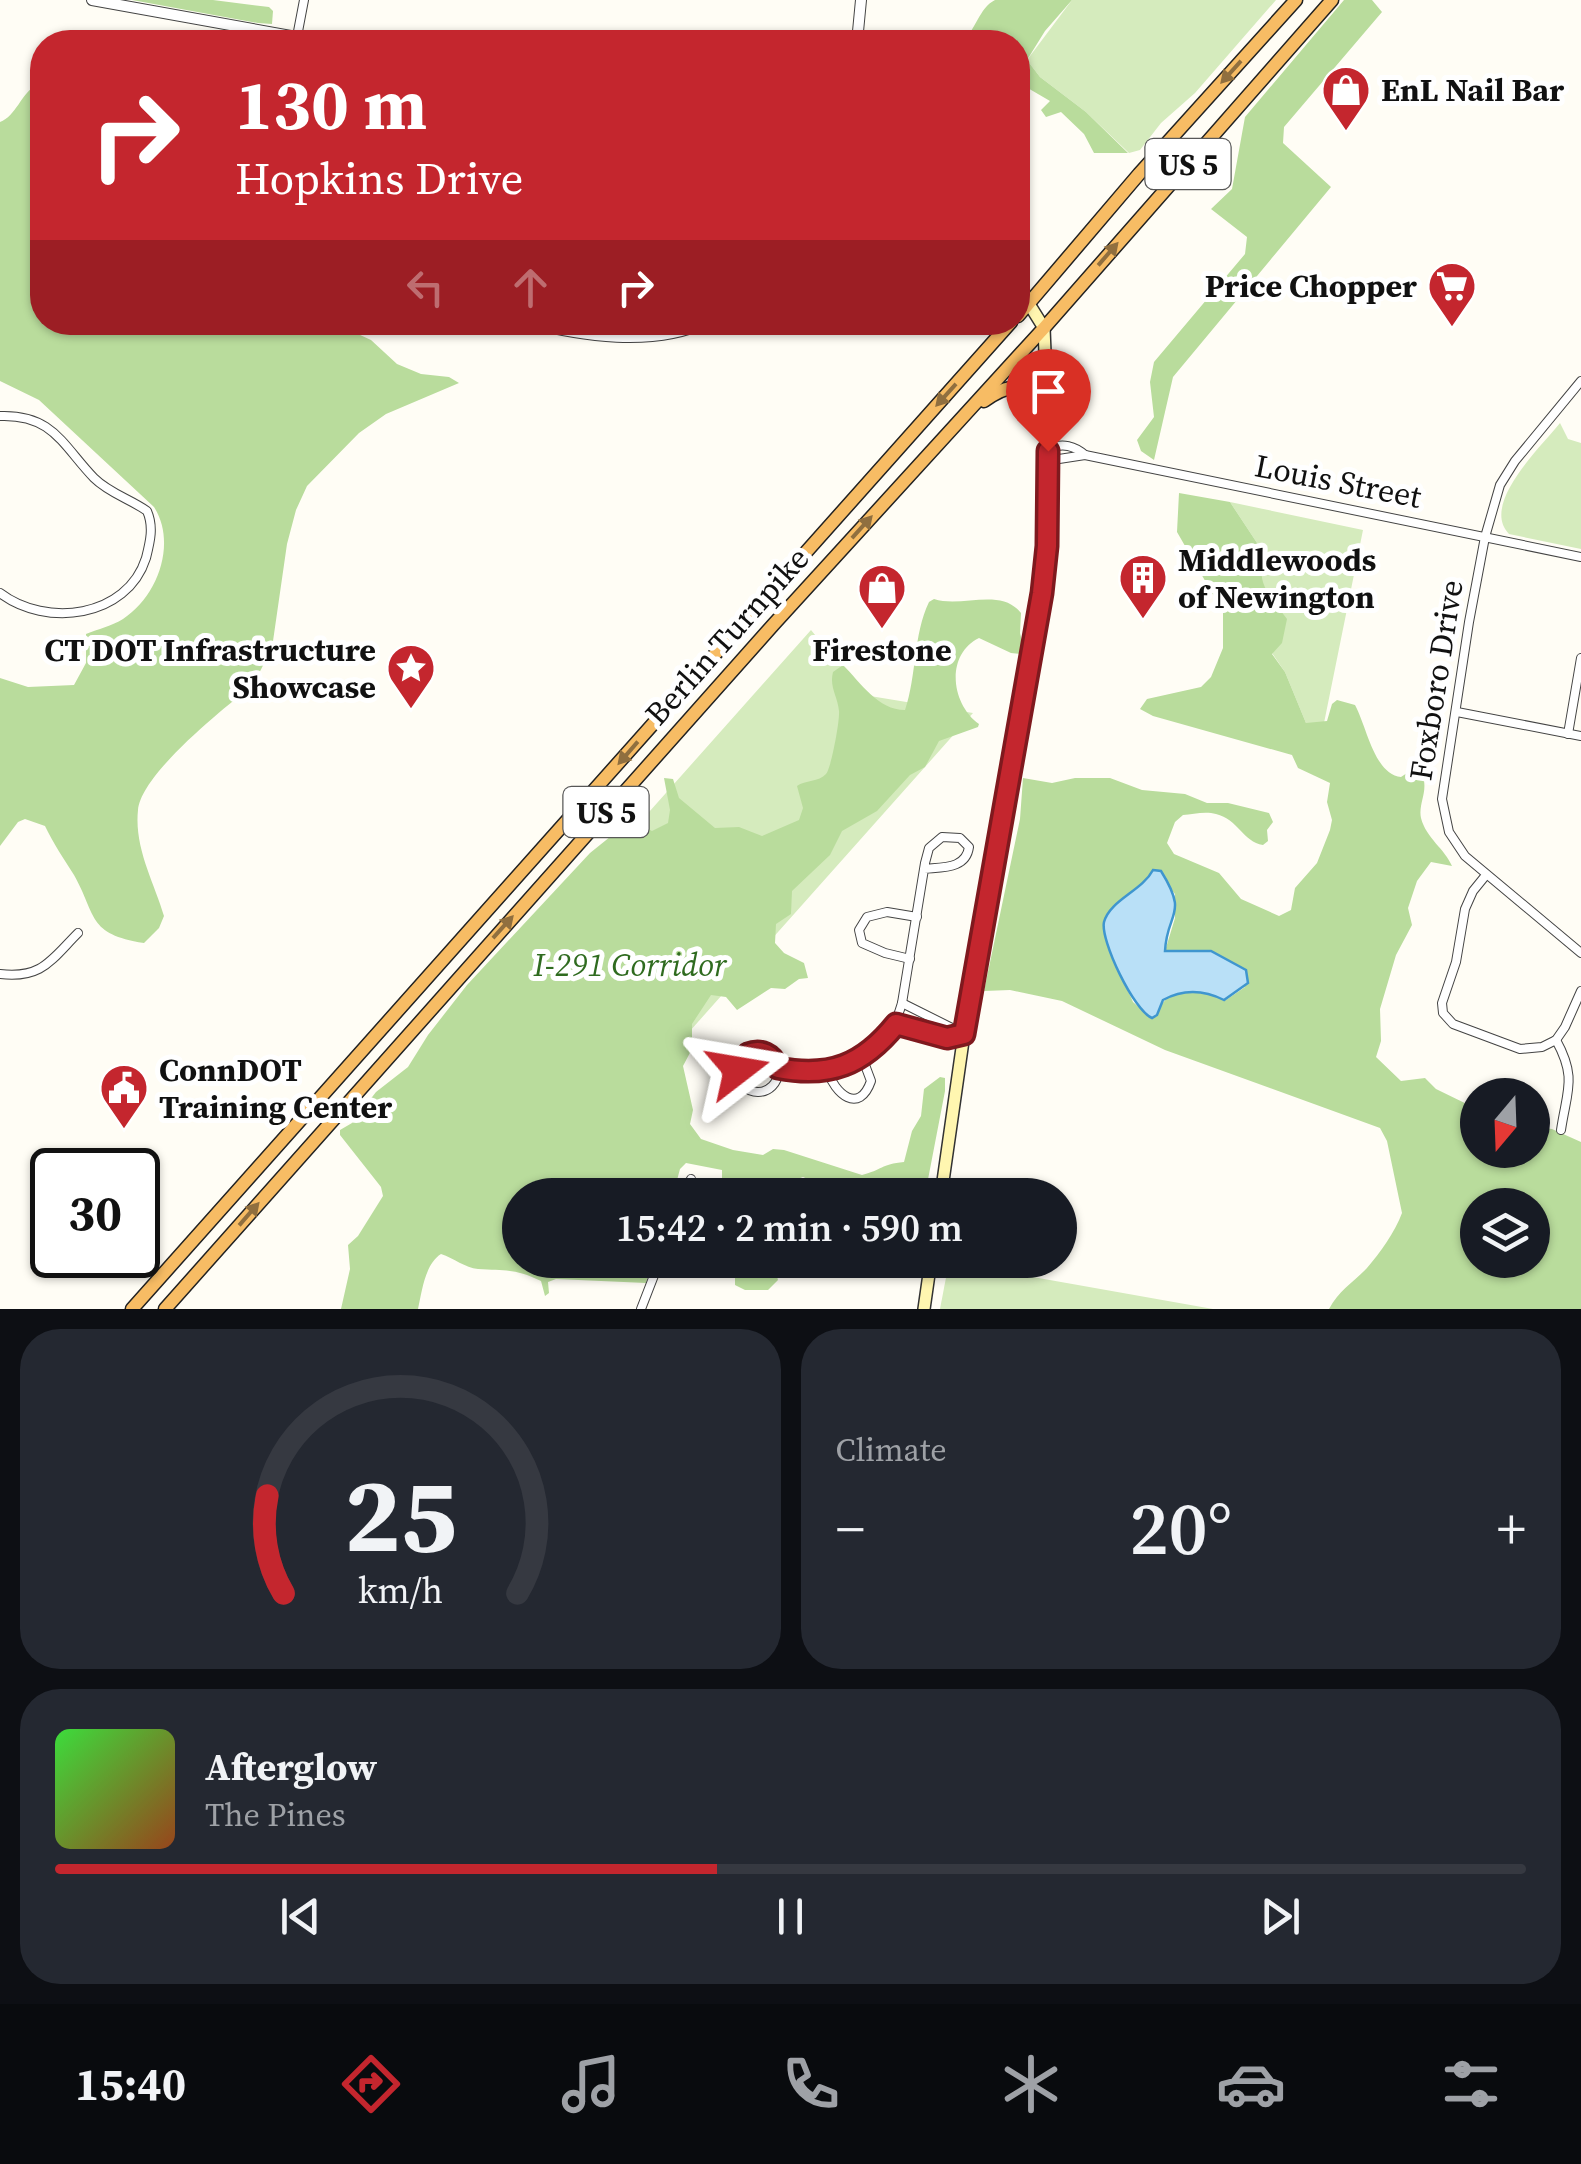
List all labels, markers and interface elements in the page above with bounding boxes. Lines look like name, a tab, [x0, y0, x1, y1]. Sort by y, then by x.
text: 130 m	[235, 56, 427, 152]
one-way arrow	[1220, 59, 1242, 84]
shop icon: EnL Nail Bar	[1320, 64, 1372, 132]
place label: EnL Nail Bar	[1381, 68, 1564, 112]
icon: right	[70, 70, 200, 200]
road number: US 5	[1146, 139, 1230, 189]
text: Hopkins Drive	[235, 147, 523, 209]
one-way arrow	[1097, 242, 1119, 267]
icon: left	[398, 260, 453, 315]
icon: ahead	[503, 260, 558, 315]
icon: right	[608, 260, 663, 315]
supermarket icon: Price Chopper	[1426, 260, 1478, 328]
place label: Price Chopper	[1205, 264, 1417, 308]
pin	[1006, 349, 1091, 452]
icon: arrive	[1021, 364, 1076, 419]
one-way arrow	[935, 383, 958, 407]
street label: Louis Street	[1251, 443, 1426, 519]
one-way arrow	[850, 515, 873, 539]
street label: Berlin Turnpike	[635, 537, 819, 735]
place label: Middlewoods of Newington	[1178, 538, 1376, 619]
building icon: Middlewoods of Newington	[1117, 552, 1169, 620]
shop icon: Firestone	[856, 562, 908, 630]
street label: Foxboro Drive	[1398, 577, 1474, 783]
place label: CT DOT Infrastructure Showcase	[44, 628, 376, 709]
place label: Firestone	[812, 628, 952, 672]
place icon: CT DOT Infrastructure Showcase	[385, 642, 437, 710]
one-way arrow	[617, 740, 639, 765]
road number: US 5	[564, 787, 648, 837]
one-way arrow	[492, 915, 514, 940]
park label: I-291 Corridor	[532, 943, 728, 987]
position arrow	[686, 1018, 790, 1122]
place label: ConnDOT Training Center	[159, 1048, 392, 1129]
public building icon: ConnDOT Training Center	[98, 1062, 150, 1130]
north arrow	[1460, 1078, 1550, 1168]
map controls	[1460, 1078, 1550, 1278]
speed limit sign: 30	[30, 1148, 160, 1278]
button: layers	[1460, 1188, 1550, 1278]
one-way arrow	[238, 1202, 260, 1227]
text: 15:42 · 2 min · 590 m	[616, 1202, 963, 1254]
text: Climate	[836, 1428, 947, 1472]
text: 25	[344, 1443, 457, 1586]
text: 20°	[1129, 1476, 1232, 1579]
text: −	[836, 1491, 865, 1566]
text: +	[1497, 1491, 1526, 1566]
text: km/h	[358, 1566, 443, 1615]
text: Afterglow	[205, 1741, 377, 1793]
text: The Pines	[205, 1793, 346, 1837]
icon: previous	[273, 1889, 328, 1944]
icon: pause	[763, 1889, 818, 1944]
icon: next	[1253, 1889, 1308, 1944]
icon: directions	[336, 2049, 406, 2119]
icon: music	[556, 2049, 626, 2119]
icon: phone	[776, 2049, 846, 2119]
icon: climate	[996, 2049, 1066, 2119]
icon: car	[1216, 2049, 1286, 2119]
icon: filters	[1436, 2049, 1506, 2119]
text: 15:40	[75, 2053, 186, 2115]

